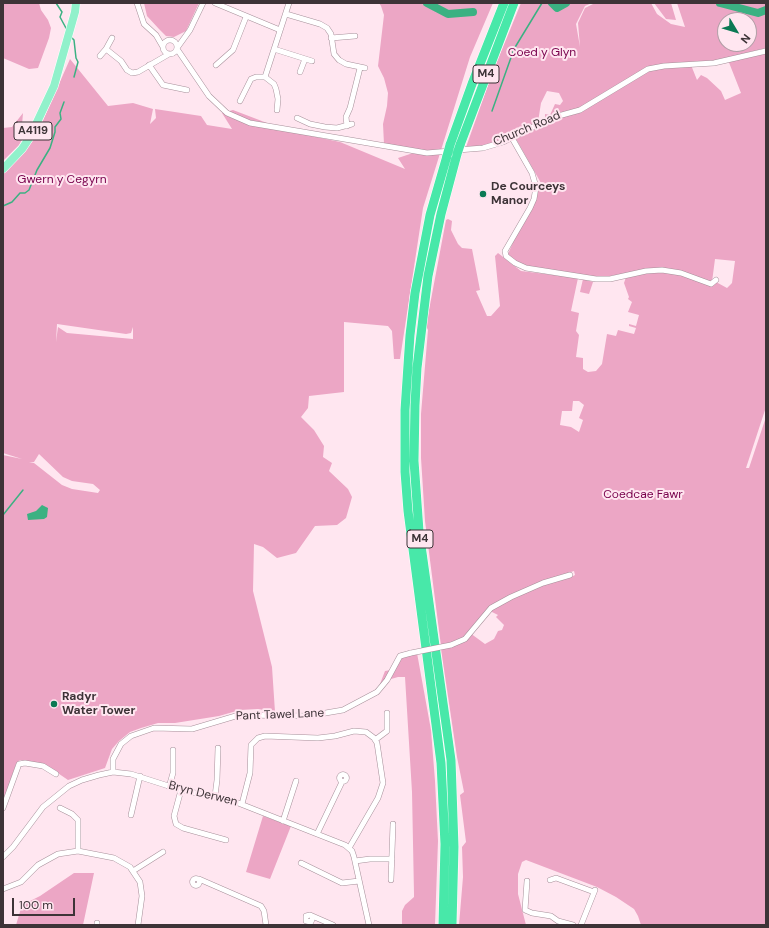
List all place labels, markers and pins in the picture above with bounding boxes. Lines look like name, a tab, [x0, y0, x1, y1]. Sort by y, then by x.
place label: De Courceys Manor	[491, 180, 565, 208]
marker: De Courceys Manor	[478, 189, 488, 199]
place label: Radyr Water Tower	[62, 690, 135, 718]
marker: Radyr Water Tower	[49, 699, 59, 709]

